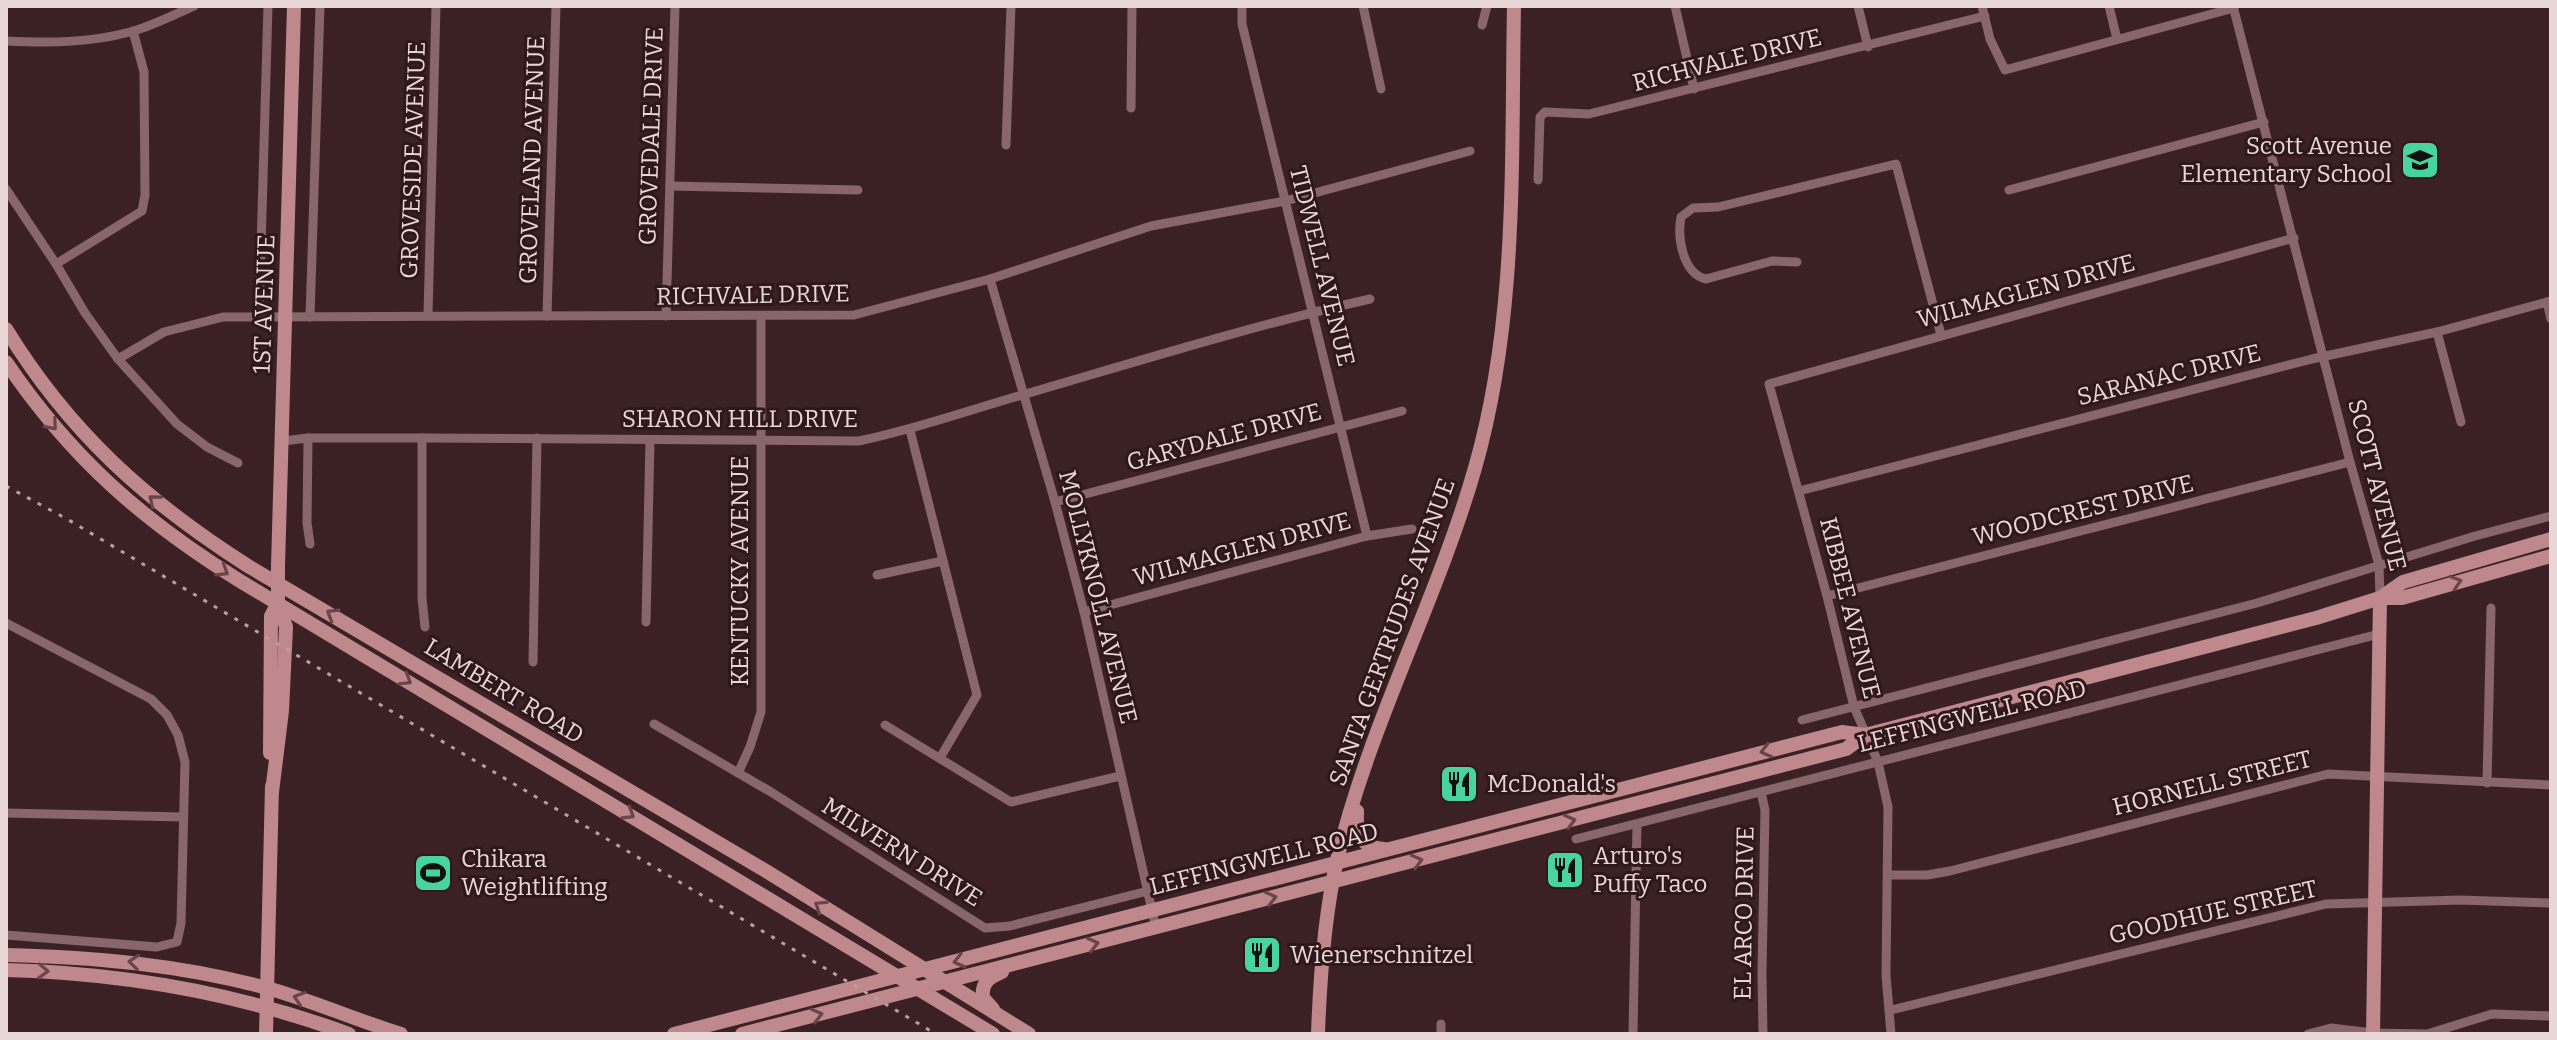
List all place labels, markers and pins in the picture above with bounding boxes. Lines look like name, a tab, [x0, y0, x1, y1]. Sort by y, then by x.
place label: Scott Avenue Elementary School	[2180, 132, 2392, 188]
school or university icon: Scott Avenue Elementary School	[2399, 139, 2441, 181]
restaurant icon: McDonald's	[1438, 763, 1480, 805]
place label: McDonald's	[1487, 770, 1616, 798]
place label: Arturo's Puffy Taco	[1593, 842, 1707, 898]
place label: Chikara Weightlifting	[461, 845, 608, 901]
restaurant icon: Arturo's Puffy Taco	[1544, 849, 1586, 891]
sports icon: Chikara Weightlifting	[412, 852, 454, 894]
restaurant icon: Wienerschnitzel	[1241, 934, 1283, 976]
place label: Wienerschnitzel	[1290, 941, 1473, 969]

